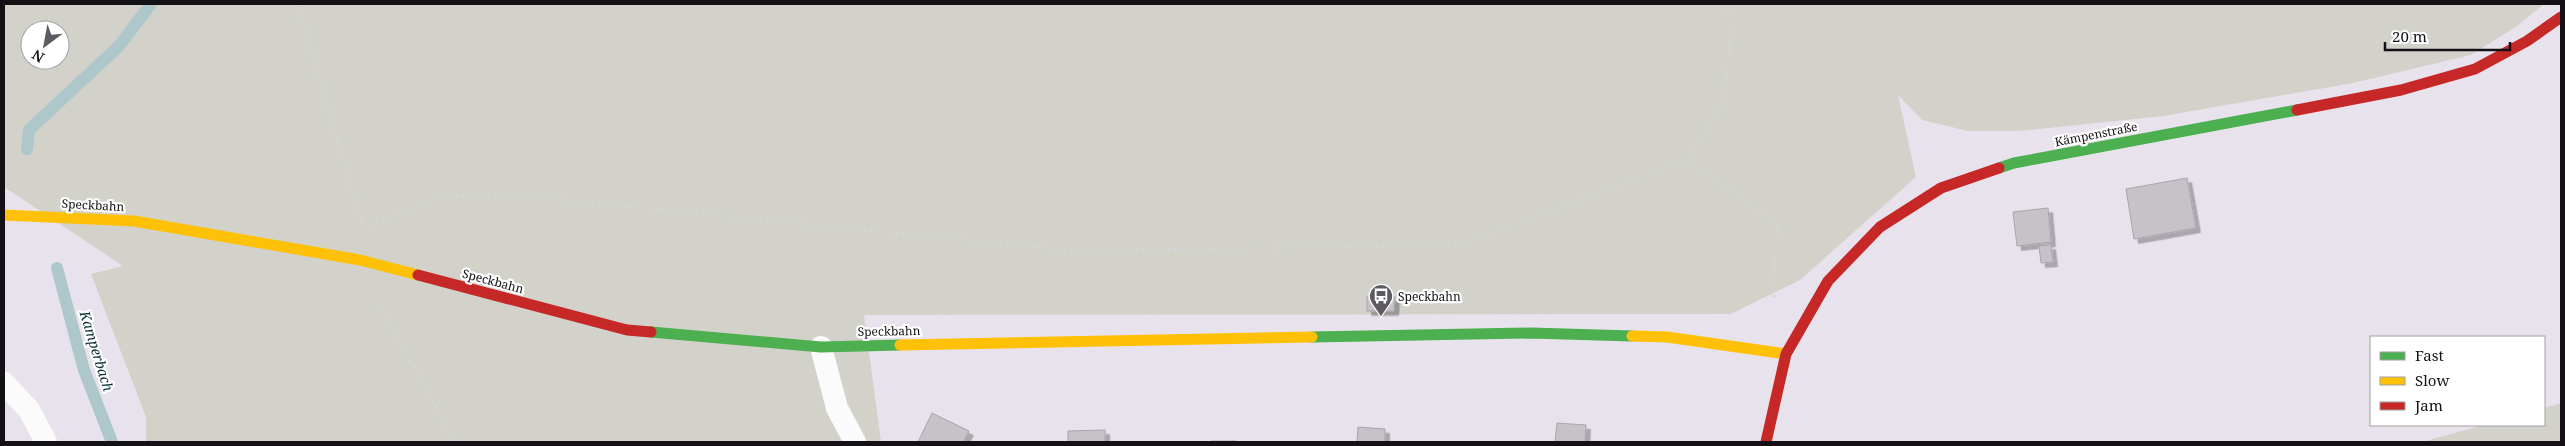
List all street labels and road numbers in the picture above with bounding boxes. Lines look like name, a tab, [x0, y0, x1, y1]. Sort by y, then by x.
street label: Kämpenstraße	[2053, 118, 2139, 150]
street label: Speckbahn	[61, 195, 125, 215]
street label: Speckbahn	[461, 265, 526, 297]
street label: Speckbahn	[857, 322, 921, 340]

